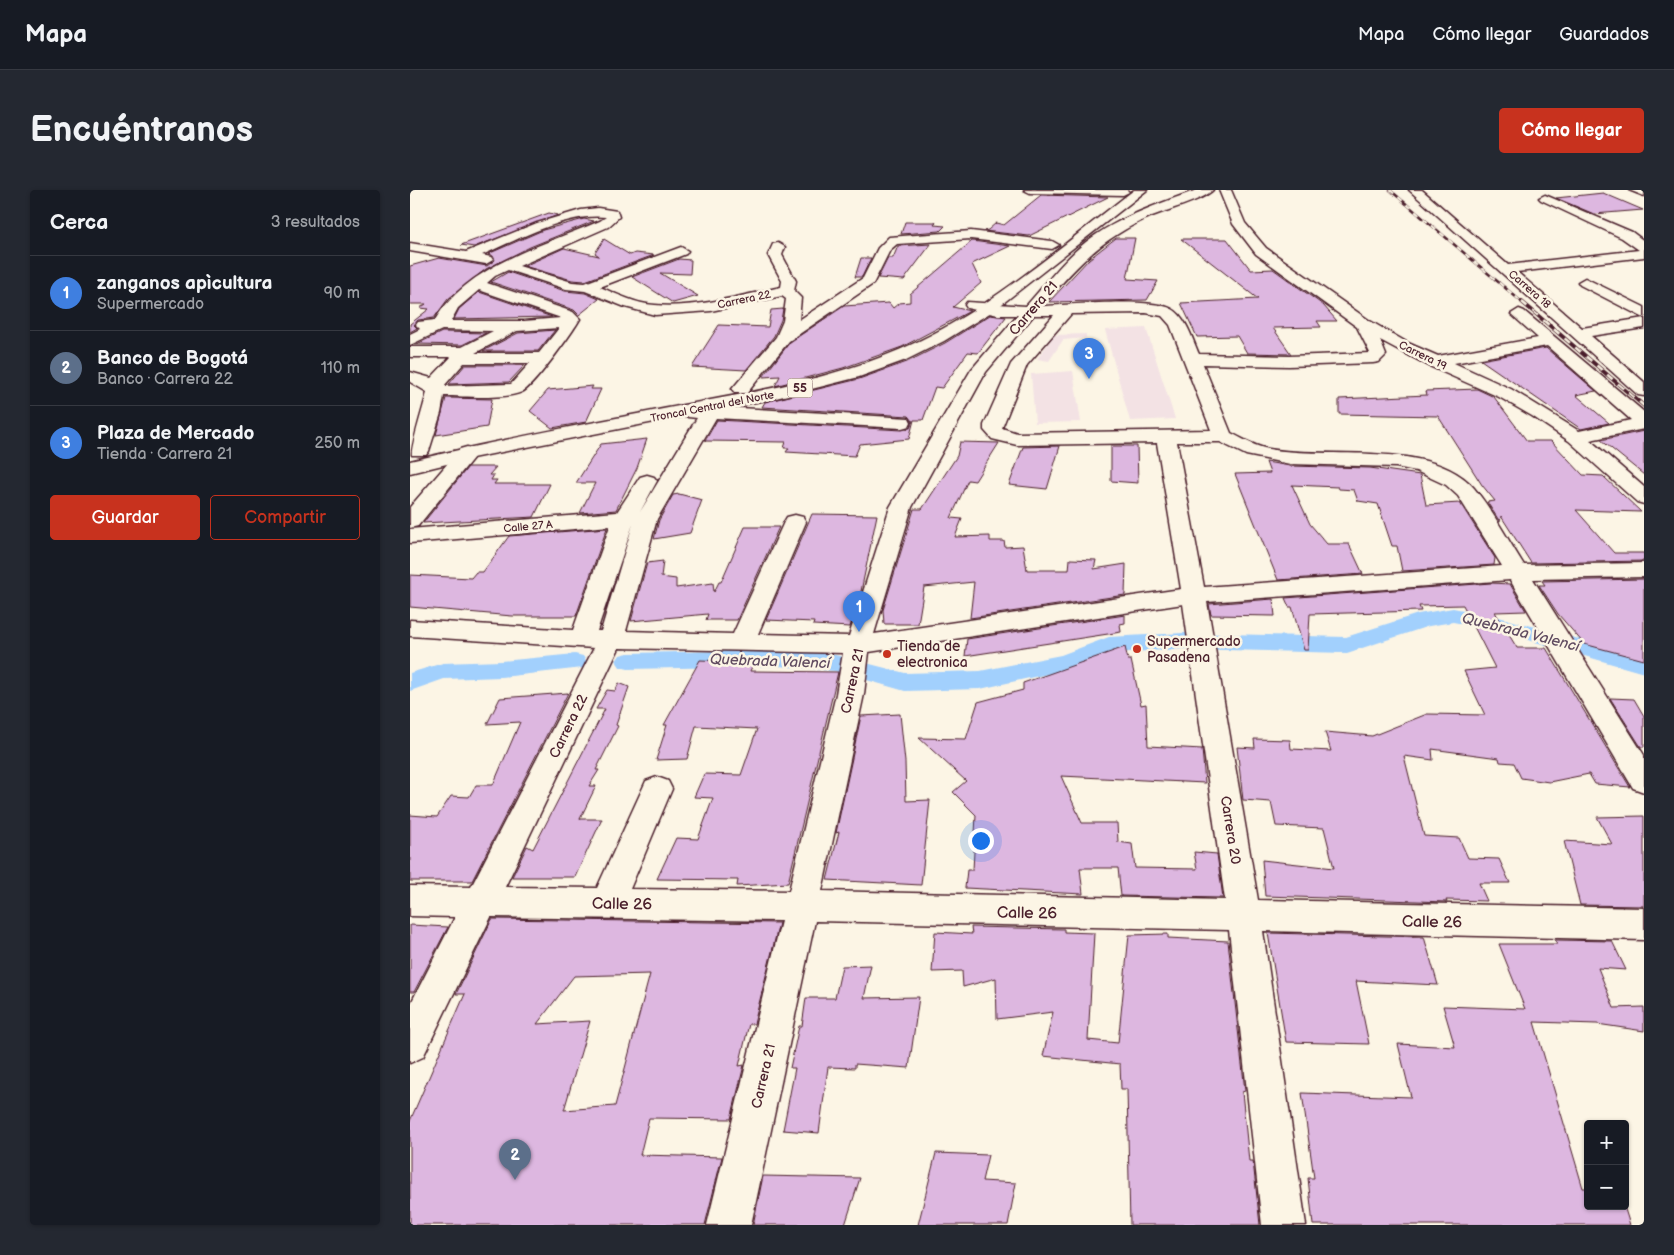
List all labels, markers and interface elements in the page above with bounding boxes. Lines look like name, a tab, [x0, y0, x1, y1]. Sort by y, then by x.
text: Mapa	[25, 20, 87, 49]
text: Mapa	[1358, 24, 1404, 45]
text: Cómo llegar	[1432, 24, 1531, 45]
text: Guardados	[1559, 24, 1649, 45]
button: Cómo llegar	[1499, 108, 1644, 153]
text: Encuéntranos	[30, 109, 253, 152]
text: Cerca	[50, 210, 108, 235]
text: 3 resultados	[271, 213, 360, 232]
street label: Carrera 18	[1506, 267, 1554, 311]
text: zanganos apìcultura	[97, 272, 272, 295]
street label: Carrera 21	[1005, 278, 1061, 339]
text: 1	[63, 284, 69, 303]
text: 90 m	[324, 284, 360, 303]
street label: Carrera 22	[716, 287, 772, 311]
text: Supermercado	[97, 295, 204, 314]
pin: 3	[1073, 338, 1105, 379]
street label: Carrera 19	[1397, 338, 1449, 373]
text: Banco de Bogotá	[97, 347, 248, 370]
text: 2	[61, 359, 71, 378]
text: 110 m	[321, 359, 360, 378]
text: Banco · Carrera 22	[97, 370, 233, 389]
road number: 55	[788, 378, 812, 398]
street label: Troncal Central del Norte	[649, 388, 775, 425]
text: Plaza de Mercado	[97, 422, 254, 445]
text: 3	[61, 434, 71, 453]
text: 250 m	[314, 434, 360, 453]
text: Tienda · Carrera 21	[97, 445, 232, 464]
button: Guardar	[50, 495, 200, 540]
button: Compartir	[210, 495, 360, 540]
street label: Calle 27 A	[503, 518, 553, 535]
pin: 1	[843, 591, 875, 632]
water label: Quebrada Valencí	[1460, 609, 1584, 657]
place label: Supermercado Pasadena	[1147, 633, 1241, 666]
place label: Tienda de electronica	[897, 638, 968, 671]
marker: Supermercado Pasadena	[1131, 643, 1143, 655]
street label: Carrera 21	[837, 647, 868, 715]
marker: Tienda de electronica	[881, 648, 893, 660]
water label: Quebrada Valencí	[709, 650, 833, 673]
street label: Carrera 22	[546, 691, 592, 761]
street label: Carrera 20	[1217, 795, 1244, 865]
your location	[968, 828, 994, 854]
street label: Calle 26	[592, 894, 653, 915]
street label: Calle 26	[997, 903, 1058, 924]
street label: Calle 26	[1402, 912, 1463, 933]
street label: Carrera 21	[748, 1042, 779, 1110]
map controls	[1584, 1120, 1629, 1210]
button: +	[1584, 1120, 1629, 1165]
pin: 2	[499, 1139, 531, 1180]
button: −	[1584, 1165, 1629, 1210]

